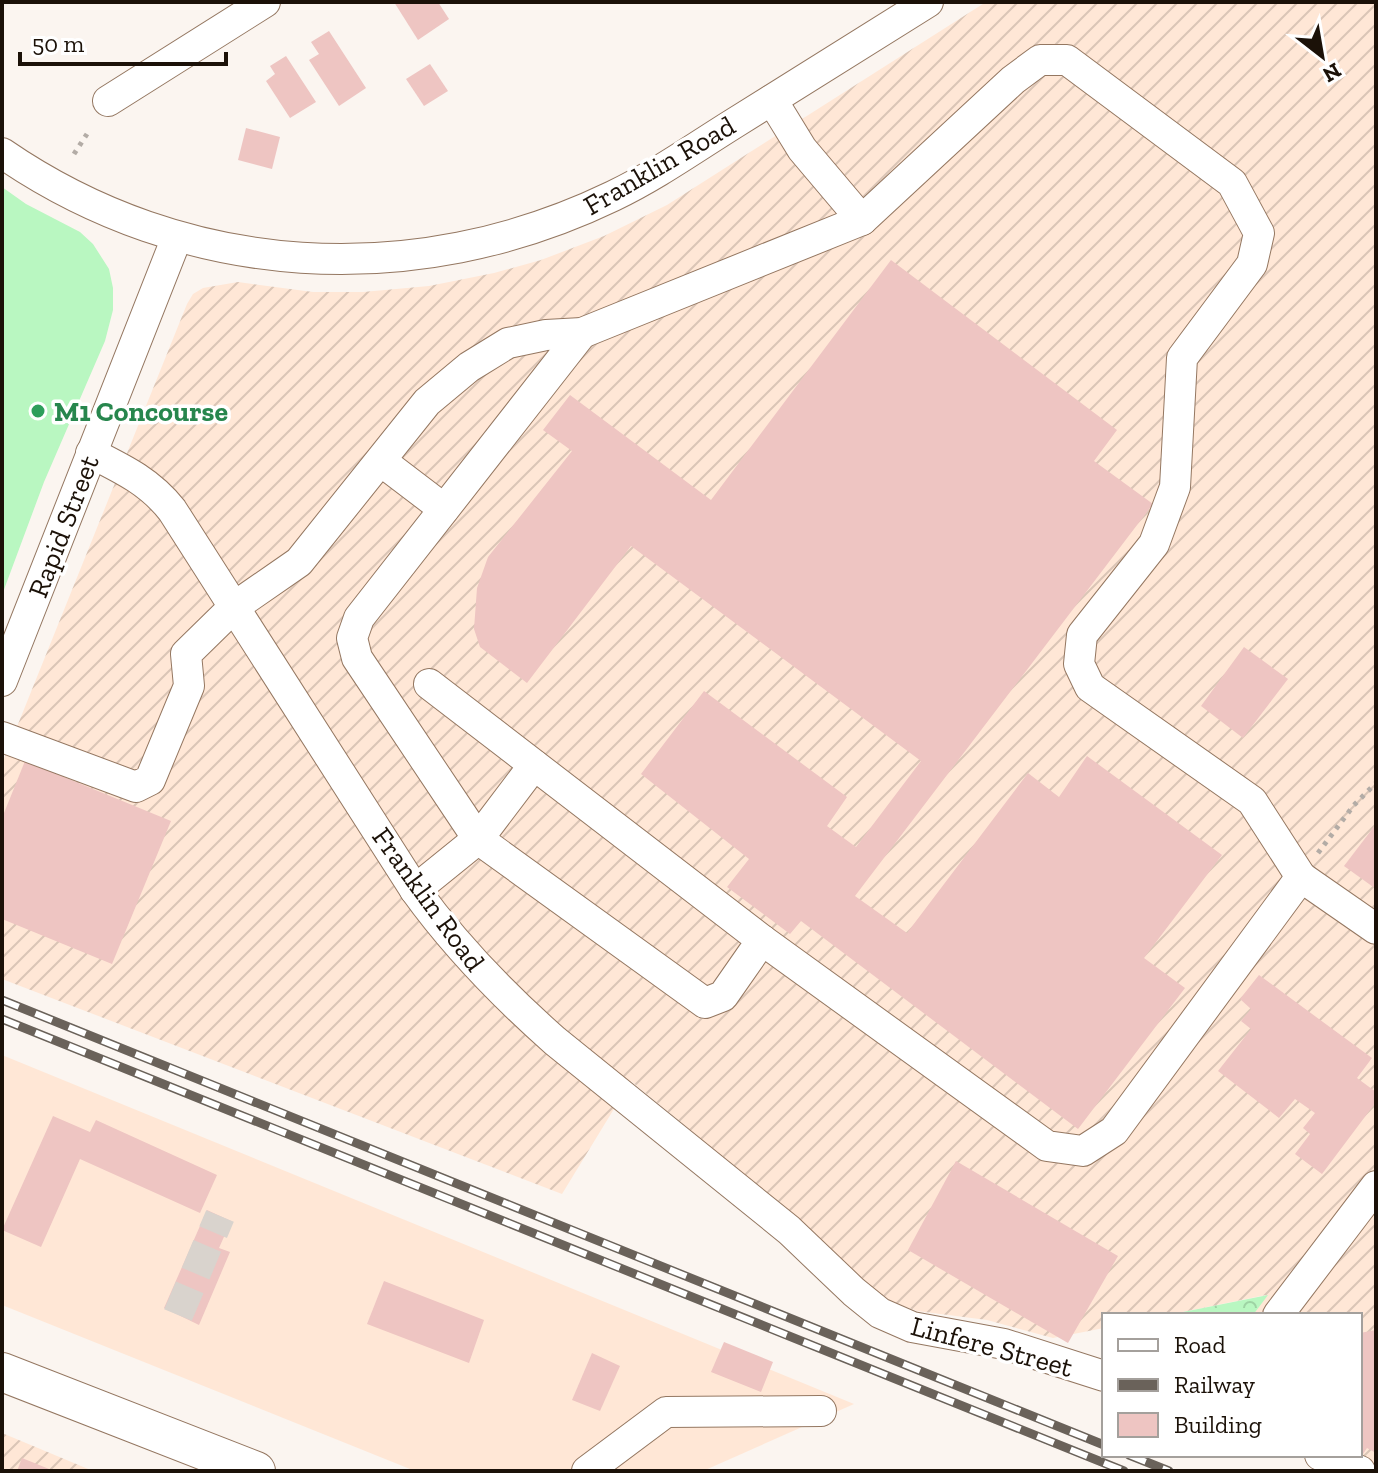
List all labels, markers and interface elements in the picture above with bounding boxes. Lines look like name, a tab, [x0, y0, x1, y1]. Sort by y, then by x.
scale bar	[20, 16, 226, 66]
north arrow	[1282, 16, 1362, 96]
text: 50 m	[32, 29, 85, 58]
text: N	[1318, 57, 1346, 89]
street label: Franklin Road	[578, 109, 741, 222]
place label: M1 Concourse	[54, 395, 228, 428]
marker: M1 Concourse	[29, 402, 47, 420]
street label: Rapid Street	[21, 450, 106, 602]
street label: Franklin Road	[365, 821, 492, 978]
street label: Linfere Street	[907, 1309, 1077, 1384]
legend	[1102, 1313, 1362, 1457]
text: Road	[1174, 1330, 1226, 1359]
text: Railway	[1174, 1370, 1256, 1399]
text: Building	[1174, 1410, 1262, 1439]

